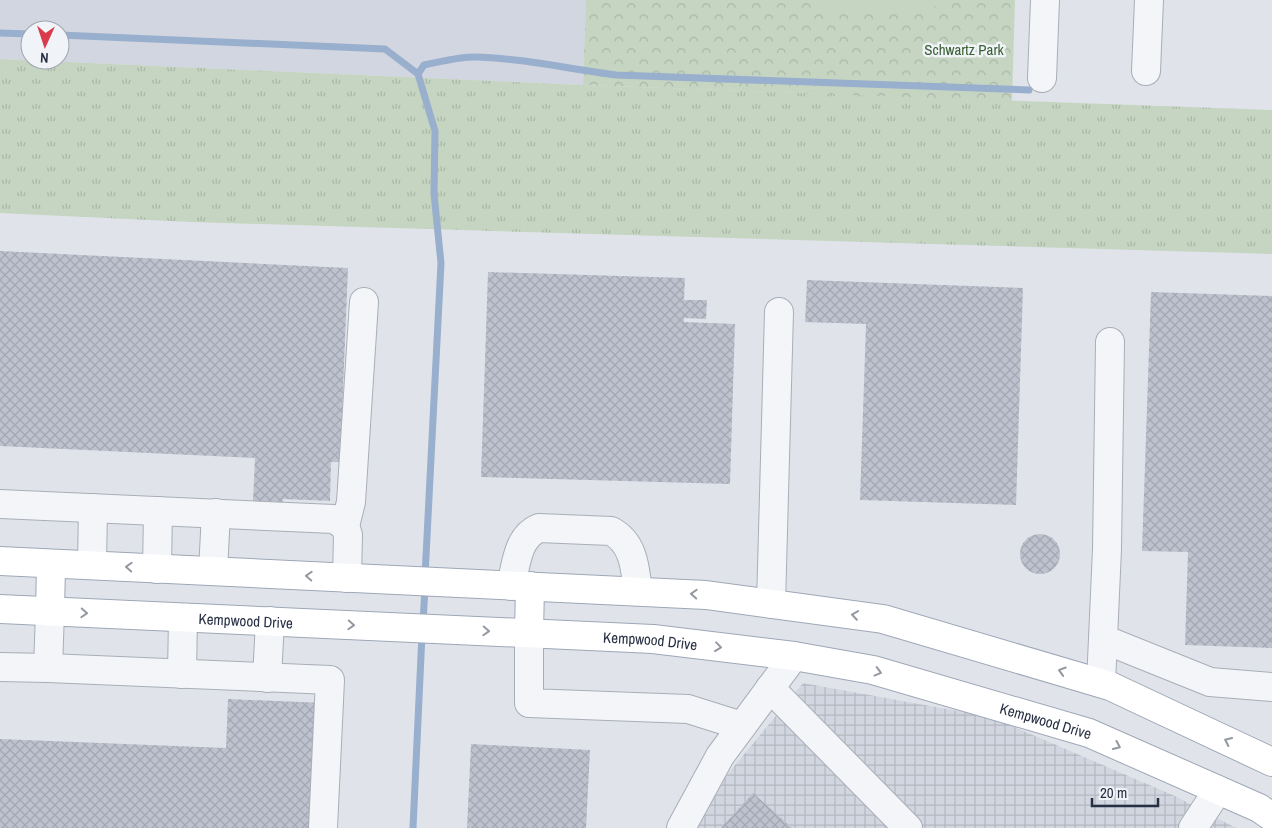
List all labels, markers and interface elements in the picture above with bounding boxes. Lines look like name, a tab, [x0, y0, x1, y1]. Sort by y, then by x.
north arrow	[20, 20, 70, 70]
park label: Schwartz Park	[924, 39, 1004, 60]
text: N	[40, 49, 49, 67]
one-way arrow	[125, 562, 133, 573]
one-way arrow	[305, 571, 313, 582]
one-way arrow	[690, 589, 698, 600]
one-way arrow	[80, 608, 88, 619]
street label: Kempwood Drive	[198, 608, 294, 633]
one-way arrow	[851, 610, 859, 621]
one-way arrow	[347, 620, 355, 631]
one-way arrow	[482, 626, 490, 637]
street label: Kempwood Drive	[603, 626, 699, 655]
one-way arrow	[714, 641, 722, 652]
one-way arrow	[874, 666, 883, 677]
one-way arrow	[1059, 666, 1067, 676]
street label: Kempwood Drive	[998, 697, 1094, 744]
one-way arrow	[1224, 737, 1233, 747]
one-way arrow	[1112, 739, 1121, 750]
scale bar	[1092, 776, 1158, 808]
text: 20 m	[1100, 782, 1127, 803]

